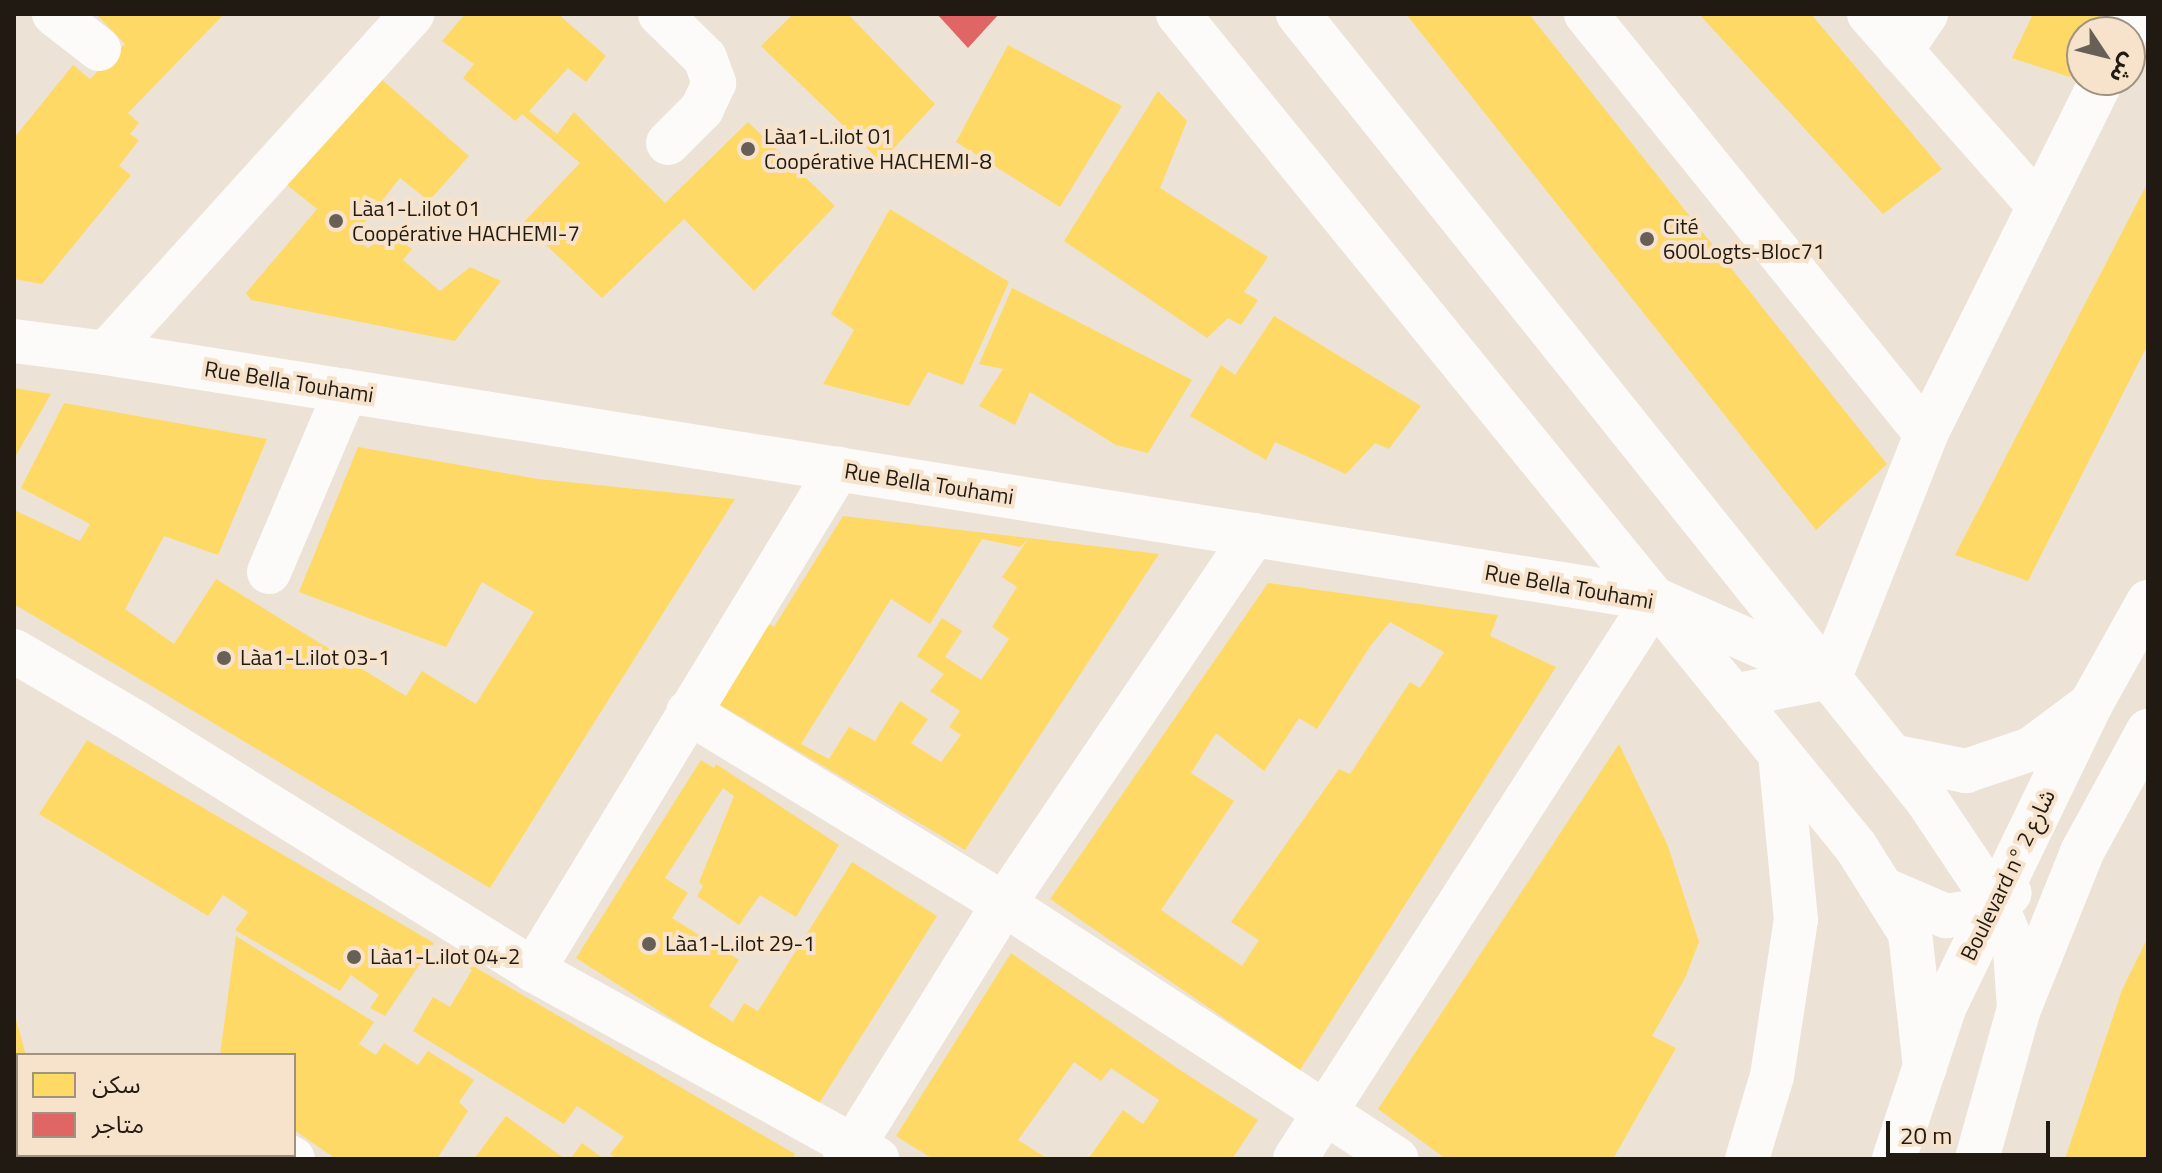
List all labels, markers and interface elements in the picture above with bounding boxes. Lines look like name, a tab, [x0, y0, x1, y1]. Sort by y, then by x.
north arrow	[2066, 16, 2146, 96]
text: ش	[2101, 47, 2147, 91]
place label: Làa1-L.ilot 01 Coopérative HACHEMI-8	[764, 123, 992, 174]
marker: Làa1-L.ilot 01 Coopérative HACHEMI-8	[739, 140, 757, 158]
place label: Làa1-L.ilot 01 Coopérative HACHEMI-7	[352, 195, 580, 246]
marker: Làa1-L.ilot 01 Coopérative HACHEMI-7	[327, 212, 345, 230]
place label: Cité 600Logts-Bloc71	[1663, 213, 1825, 264]
marker: Cité 600Logts-Bloc71	[1638, 230, 1656, 248]
street label: Rue Bella Touhami	[203, 356, 375, 408]
street label: Rue Bella Touhami	[843, 458, 1015, 510]
street label: Rue Bella Touhami	[1483, 559, 1655, 615]
place label: Làa1-L.ilot 03-1	[240, 645, 390, 671]
marker: Làa1-L.ilot 03-1	[215, 649, 233, 667]
street label: Boulevard n° شارع 2	[1955, 785, 2061, 965]
place label: Làa1-L.ilot 29-1	[665, 931, 815, 957]
marker: Làa1-L.ilot 29-1	[640, 935, 658, 953]
place label: Làa1-L.ilot 04-2	[370, 944, 520, 970]
marker: Làa1-L.ilot 04-2	[345, 948, 363, 966]
legend	[16, 1053, 296, 1157]
text: سكن	[92, 1066, 141, 1102]
scale bar	[1890, 1105, 2054, 1155]
text: متاجر	[92, 1106, 144, 1142]
text: 20 m	[1900, 1117, 1952, 1153]

